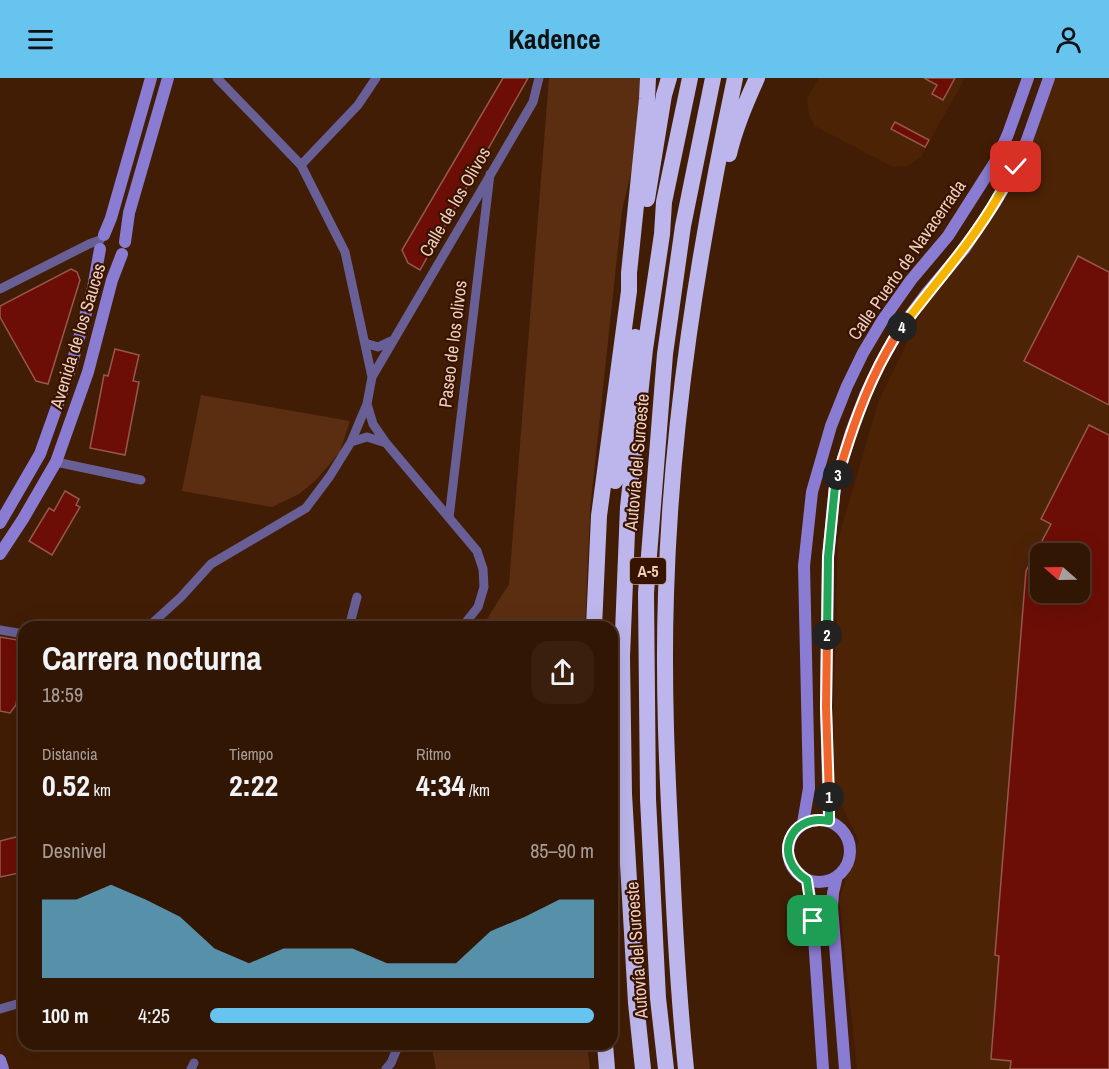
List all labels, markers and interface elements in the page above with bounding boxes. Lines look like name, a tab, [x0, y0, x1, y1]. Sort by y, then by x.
text: Kadence	[508, 21, 601, 57]
icon: menu	[24, 23, 57, 56]
icon: person	[1052, 23, 1085, 56]
pin	[990, 141, 1041, 192]
street label: Calle de los Olivos	[413, 142, 496, 261]
icon: check	[999, 150, 1032, 183]
street label: Calle Puerto de Navacerrada	[842, 175, 971, 345]
street label: Avenida de los Sauces	[43, 260, 112, 413]
street label: Paseo de los olivos	[432, 279, 473, 409]
pin: 4	[887, 312, 917, 342]
text: 4	[898, 316, 906, 338]
street label: Autovía del Suroeste	[618, 393, 655, 532]
pin: 3	[823, 460, 853, 490]
text: 3	[834, 464, 842, 486]
north arrow	[1030, 543, 1090, 603]
map controls	[1030, 543, 1090, 603]
road number: A-5	[630, 558, 666, 584]
pin: 2	[812, 620, 842, 650]
text: 2	[823, 624, 831, 646]
text: Carrera nocturna	[42, 636, 262, 680]
button: share	[531, 641, 594, 704]
text: 18:59	[42, 681, 83, 708]
text: Distancia	[42, 743, 97, 765]
text: Tiempo	[229, 743, 273, 765]
text: Ritmo	[416, 743, 451, 765]
text: 0.52	[42, 765, 90, 805]
text: 2:22	[229, 765, 278, 805]
text: 4:34	[416, 765, 465, 805]
text: km	[90, 779, 111, 801]
text: /km	[465, 779, 490, 801]
pin: 1	[814, 782, 844, 812]
text: 1	[825, 786, 833, 808]
text: Desnivel	[42, 837, 106, 864]
text: 85–90 m	[530, 837, 594, 864]
street label: Autovía del Suroeste	[619, 881, 654, 1020]
pin	[787, 895, 838, 946]
icon: arrive	[796, 904, 829, 937]
text: 100 m	[42, 1002, 89, 1029]
text: 4:25	[138, 1002, 170, 1029]

